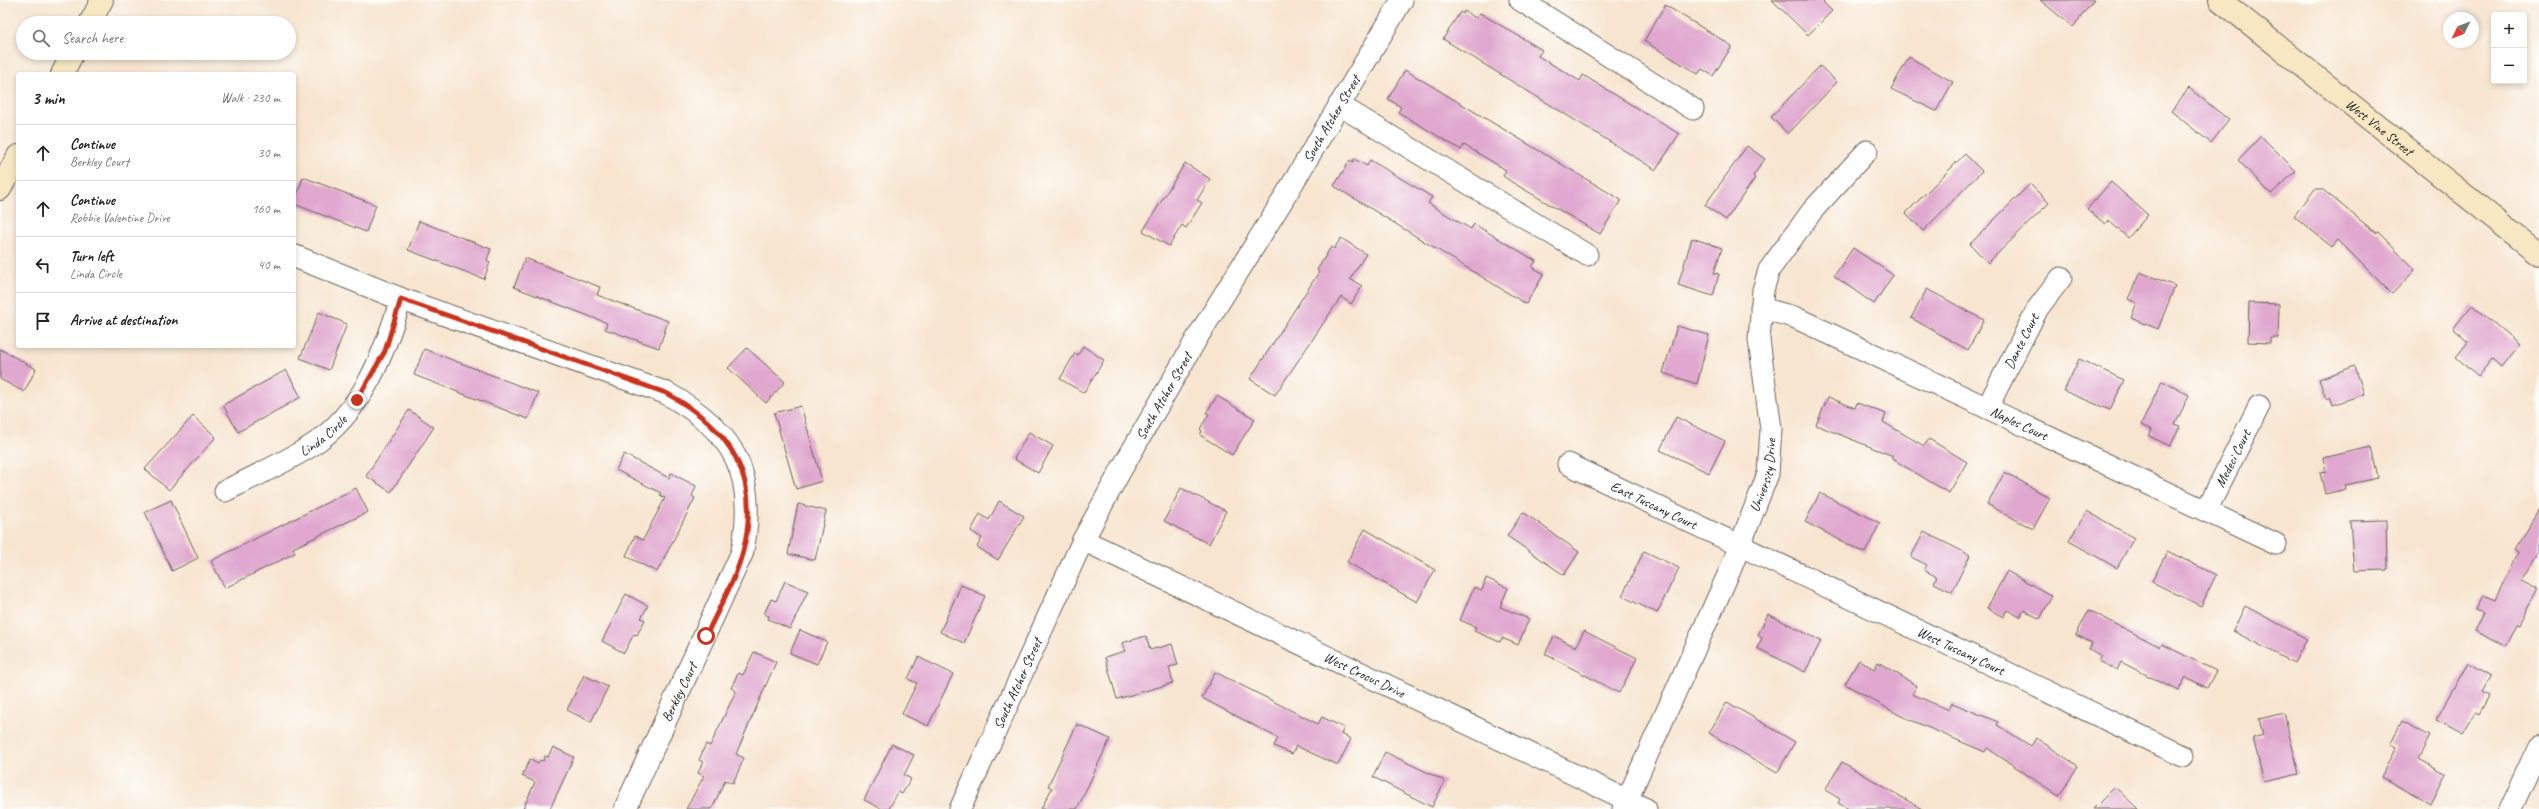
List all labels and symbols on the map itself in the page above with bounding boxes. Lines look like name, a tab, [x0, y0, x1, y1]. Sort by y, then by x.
north arrow	[2443, 12, 2479, 48]
street label: South Atcher Street	[1299, 70, 1365, 165]
street label: West Vine Street	[2342, 95, 2418, 161]
street label: Dante Court	[2000, 310, 2043, 372]
street label: South Atcher Street	[1132, 347, 1197, 443]
route end	[348, 391, 366, 409]
street label: Naples Court	[1987, 403, 2051, 445]
street label: Linda Circle	[297, 411, 352, 460]
street label: Medeci Court	[2211, 426, 2255, 490]
street label: University Drive	[1746, 437, 1779, 514]
street label: East Tuscany Court	[1608, 477, 1701, 533]
street label: West Tuscany Court	[1914, 623, 2008, 680]
route start	[697, 627, 715, 645]
street label: South Atcher Street	[990, 634, 1047, 732]
street label: West Crocus Drive	[1321, 648, 1409, 702]
street label: Berkley Court	[658, 658, 702, 724]

